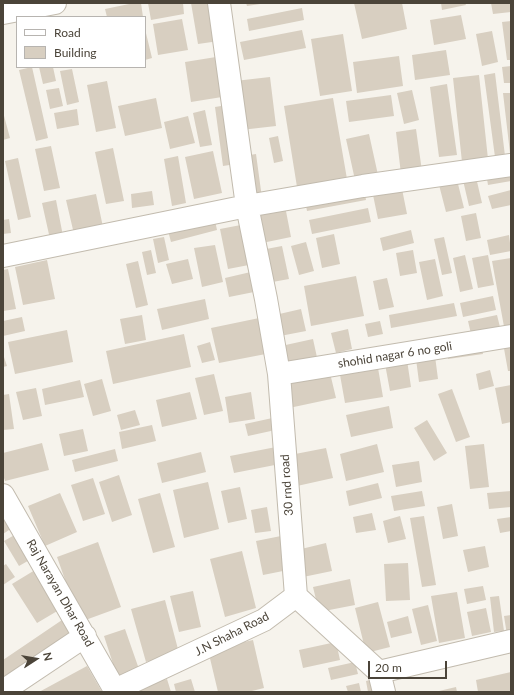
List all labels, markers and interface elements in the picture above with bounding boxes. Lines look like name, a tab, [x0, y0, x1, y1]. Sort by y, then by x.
legend	[16, 16, 146, 68]
text: Road	[54, 25, 81, 40]
text: Building	[54, 45, 97, 60]
street label: shohid nagar 6 no goli	[337, 339, 453, 371]
street label: 30 rnd road	[278, 454, 296, 516]
street label: Raj Narayan Dhar Road	[23, 537, 97, 649]
street label: J.N Shaha Road	[192, 609, 272, 659]
north arrow	[16, 639, 56, 679]
text: N	[41, 651, 55, 662]
scale bar	[370, 653, 449, 679]
text: 20 m	[375, 660, 402, 675]

